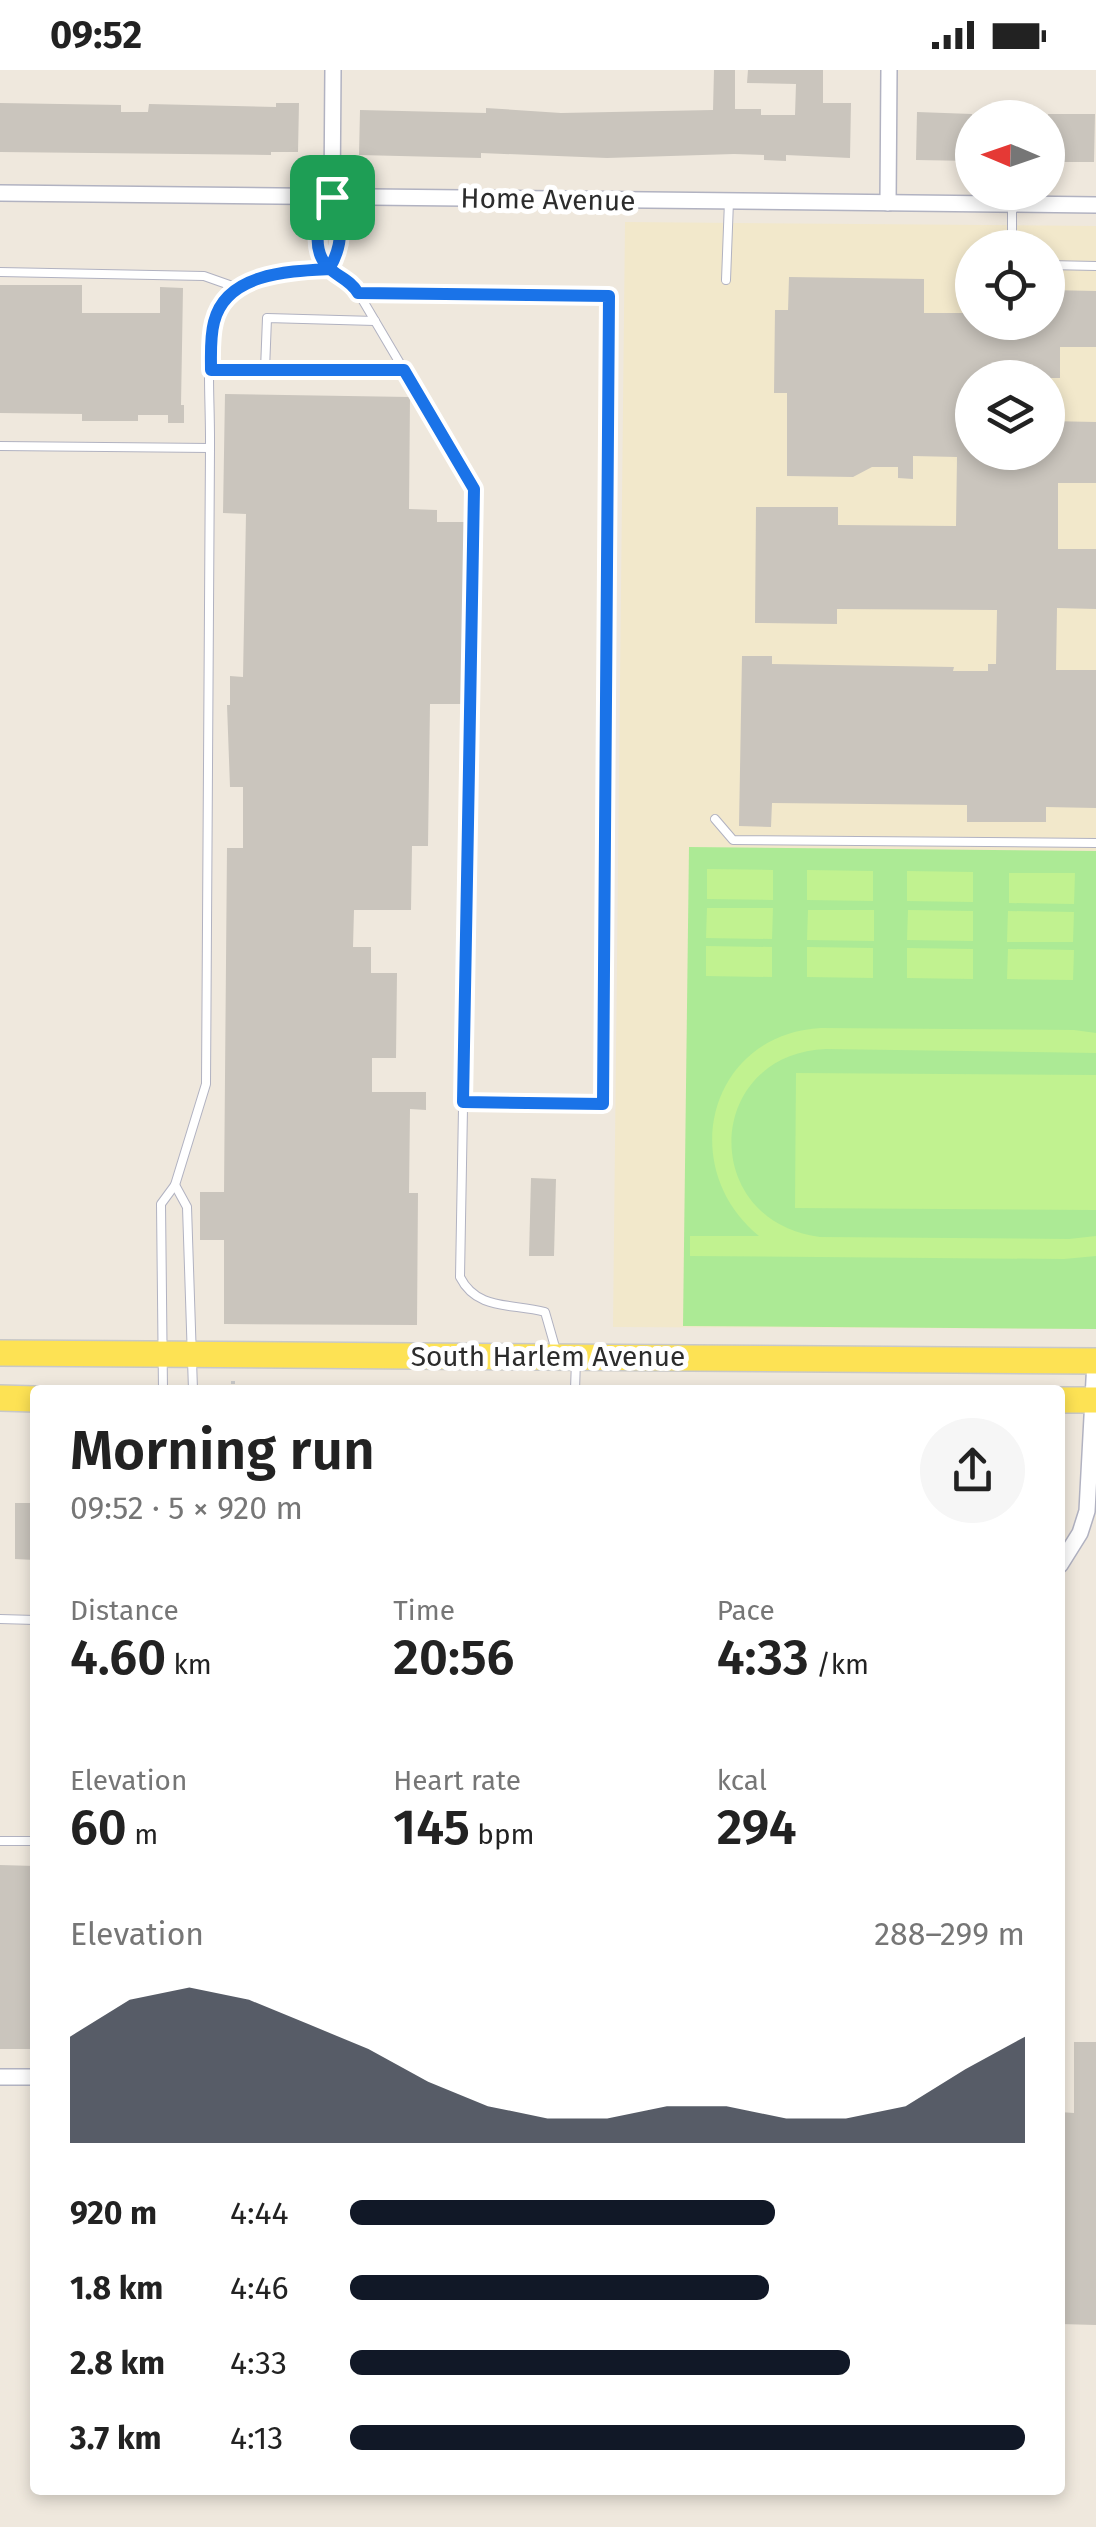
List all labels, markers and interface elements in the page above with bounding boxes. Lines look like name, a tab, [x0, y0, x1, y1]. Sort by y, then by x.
text: 09:52	[50, 12, 142, 58]
north arrow	[955, 100, 1065, 210]
map controls	[955, 100, 1065, 470]
pin	[290, 155, 375, 240]
icon: arrive	[305, 170, 360, 225]
street label: Home Avenue	[460, 181, 636, 218]
button: locate	[955, 230, 1065, 340]
button: layers	[955, 360, 1065, 470]
street label: South Harlem Avenue	[411, 1340, 685, 1373]
text: Morning run	[70, 1418, 375, 1484]
button: share	[920, 1418, 1025, 1523]
text: 09:52 · 5 × 920 m	[70, 1489, 303, 1527]
text: Distance	[70, 1594, 179, 1627]
text: Time	[393, 1594, 455, 1627]
text: Pace	[717, 1594, 775, 1627]
text: 4.60	[70, 1627, 166, 1687]
text: 20:56	[393, 1627, 514, 1687]
text: 4:33	[717, 1627, 809, 1687]
text: km	[166, 1648, 212, 1681]
text: /km	[809, 1648, 869, 1681]
text: Elevation	[70, 1764, 187, 1797]
text: Heart rate	[393, 1764, 521, 1797]
text: kcal	[717, 1764, 767, 1797]
text: 60	[70, 1797, 127, 1857]
text: 145	[393, 1797, 470, 1857]
text: 294	[717, 1797, 797, 1857]
text: m	[127, 1818, 158, 1851]
text: bpm	[470, 1818, 535, 1851]
text: Elevation	[70, 1915, 204, 1953]
text: 288–299 m	[874, 1915, 1025, 1953]
text: 920 m	[70, 2194, 157, 2232]
text: 4:44	[230, 2194, 289, 2232]
text: 1.8 km	[70, 2269, 163, 2307]
text: 4:46	[230, 2269, 289, 2307]
text: 2.8 km	[70, 2344, 165, 2382]
text: 4:33	[230, 2344, 287, 2382]
text: 3.7 km	[70, 2419, 162, 2457]
text: 4:13	[230, 2419, 283, 2457]

